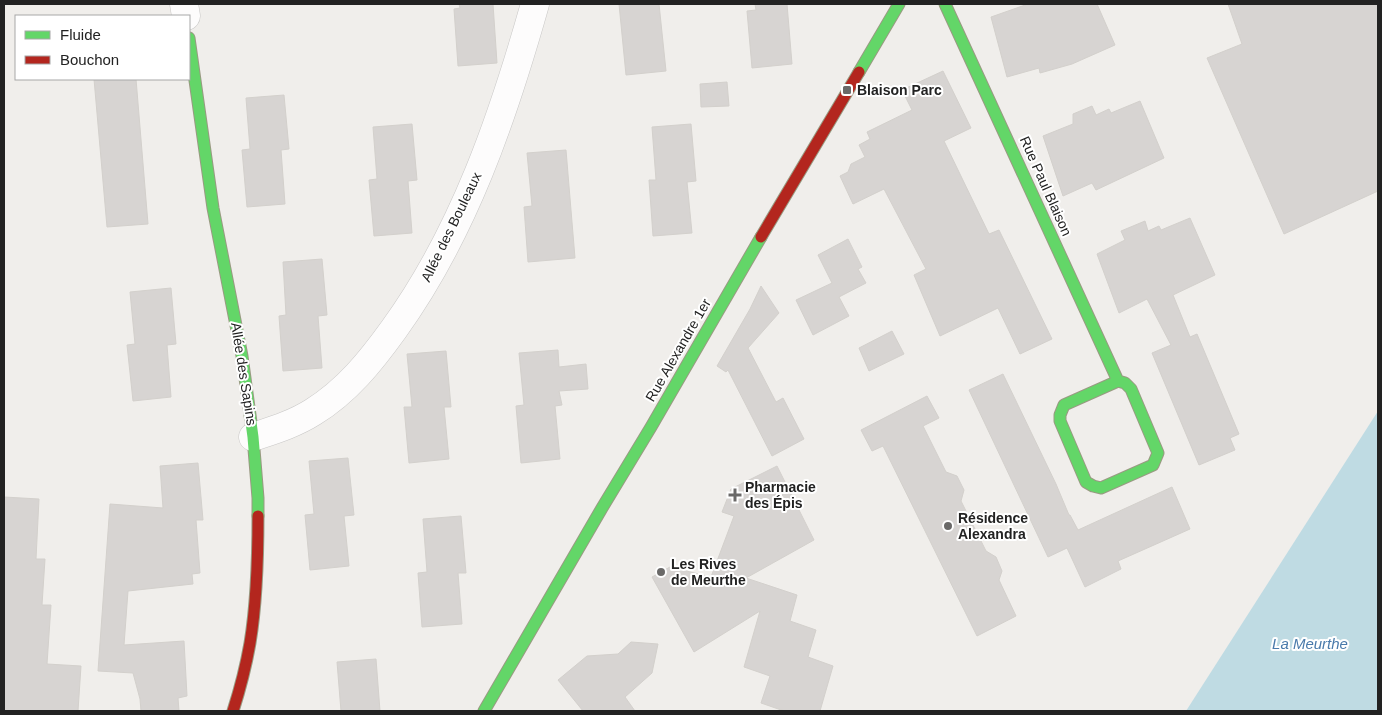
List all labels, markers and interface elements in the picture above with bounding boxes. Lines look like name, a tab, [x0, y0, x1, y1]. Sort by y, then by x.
legend	[15, 15, 190, 80]
text: Fluide	[60, 26, 101, 43]
text: Bouchon	[60, 51, 119, 68]
place label: Blaison Parc	[857, 82, 942, 98]
marker: Blaison Parc	[841, 84, 853, 96]
street label: Rue Paul Blaison	[1017, 134, 1075, 238]
street label: Allée des Bouleaux	[418, 170, 484, 284]
street label: Rue Alexandre 1er	[642, 295, 714, 404]
street label: Allée des Sapins	[228, 321, 260, 427]
place label: Pharmacie des Épis	[745, 479, 816, 511]
marker: Pharmacie des Épis	[729, 489, 741, 501]
place label: Résidence Alexandra	[958, 510, 1028, 542]
marker: Résidence Alexandra	[942, 520, 954, 532]
place label: Les Rives de Meurthe	[671, 556, 746, 588]
marker: Les Rives de Meurthe	[655, 566, 667, 578]
water label: La Meurthe	[1272, 635, 1348, 652]

